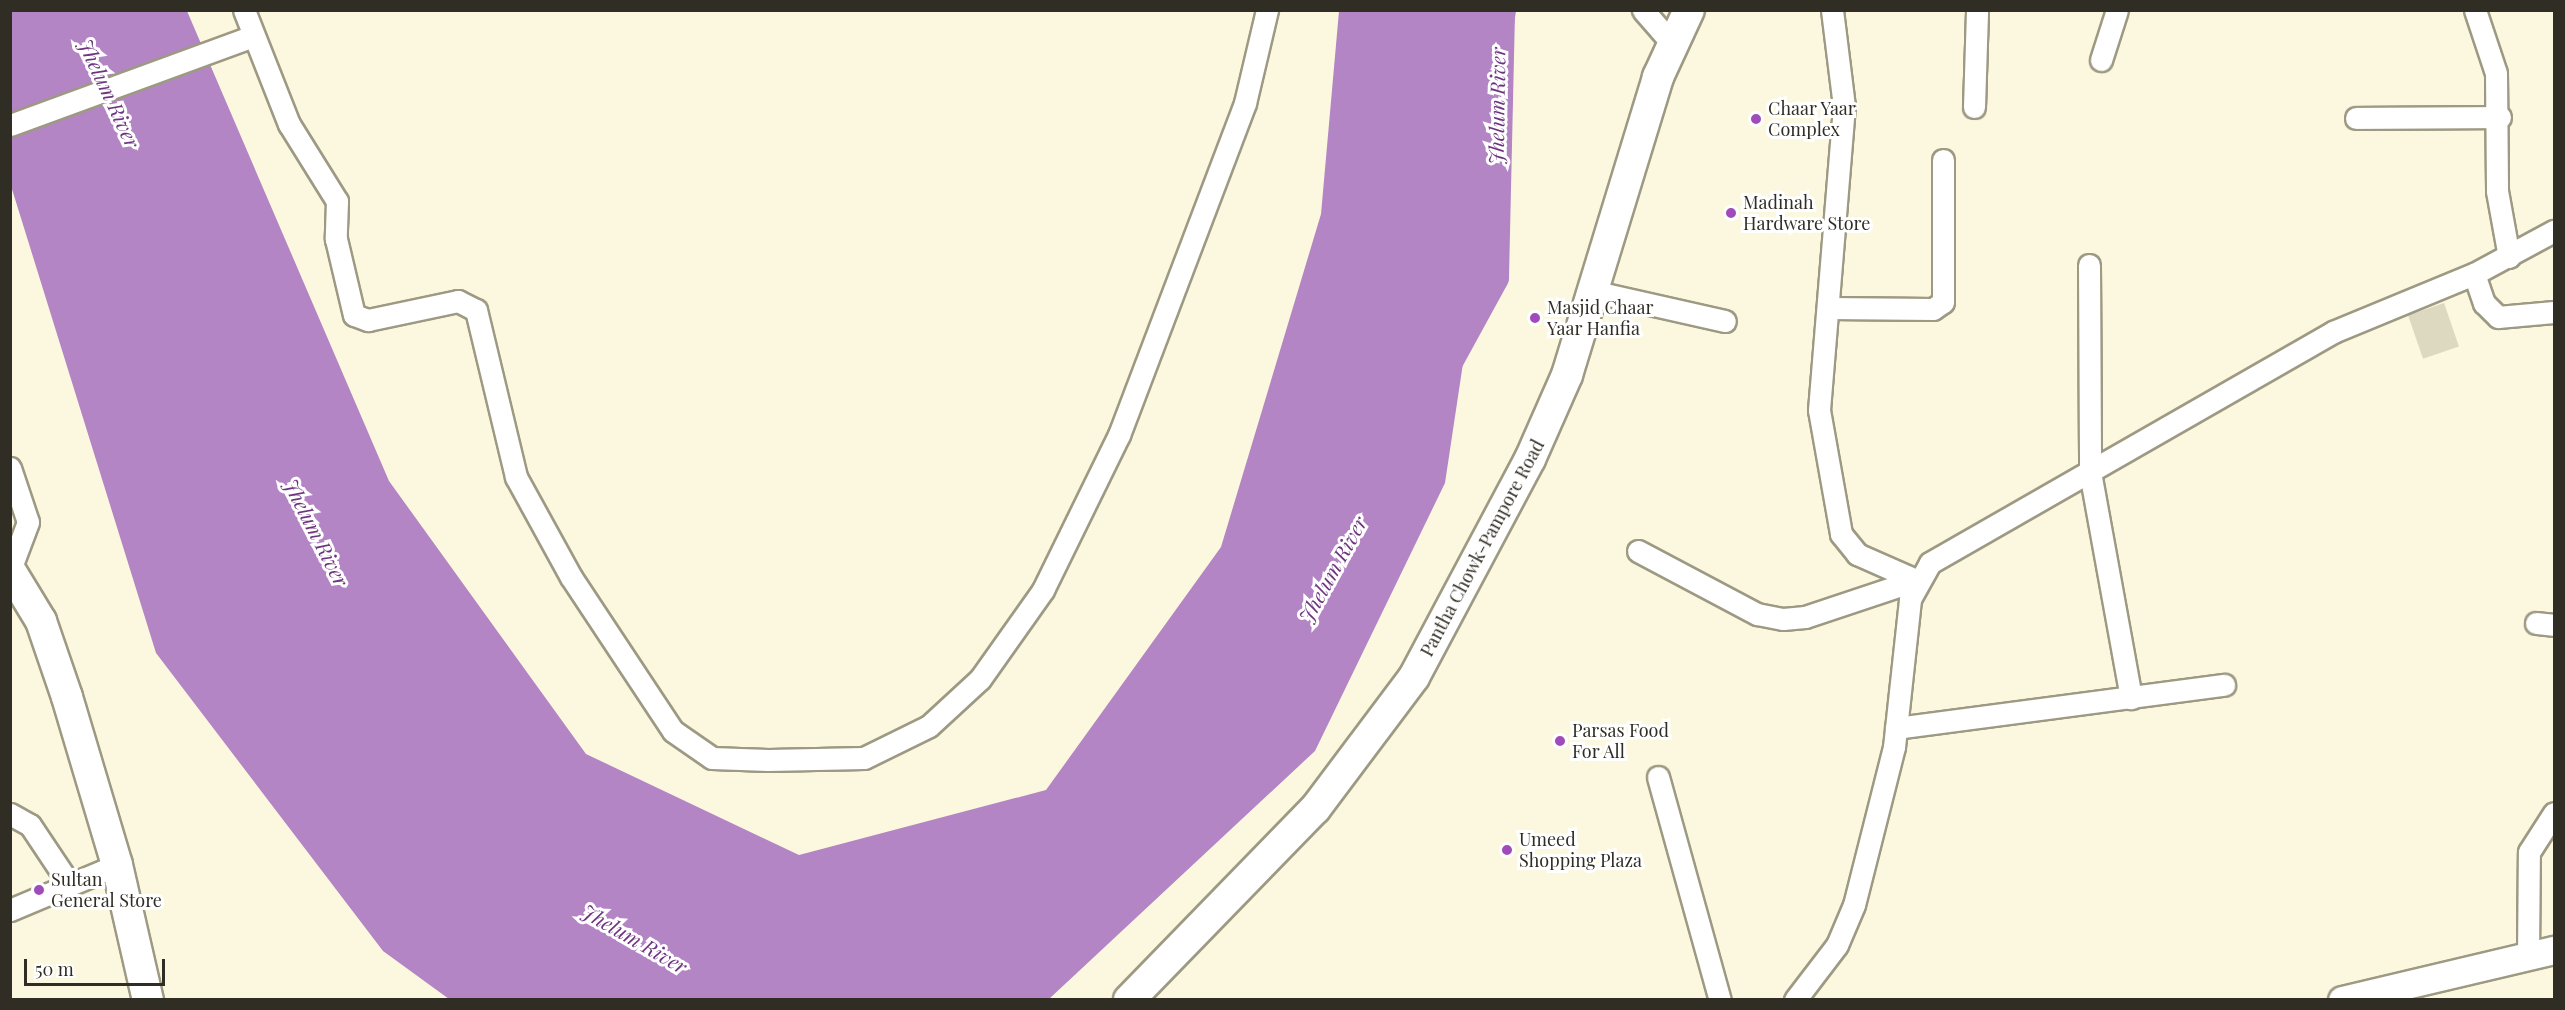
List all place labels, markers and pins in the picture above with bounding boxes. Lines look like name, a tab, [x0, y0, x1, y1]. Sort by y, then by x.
place label: Chaar Yaar Complex	[1768, 98, 1857, 140]
marker: Chaar Yaar Complex	[1749, 112, 1763, 126]
place label: Madinah Hardware Store	[1743, 192, 1870, 234]
marker: Madinah Hardware Store	[1724, 206, 1738, 220]
place label: Masjid Chaar Yaar Hanfia	[1547, 297, 1654, 340]
marker: Masjid Chaar Yaar Hanfia	[1528, 311, 1542, 325]
place label: Parsas Food For All	[1572, 720, 1669, 762]
marker: Parsas Food For All	[1553, 734, 1567, 748]
place label: Umeed Shopping Plaza	[1519, 829, 1642, 872]
marker: Umeed Shopping Plaza	[1500, 843, 1514, 857]
place label: Sultan General Store	[51, 869, 162, 912]
marker: Sultan General Store	[32, 883, 46, 897]

